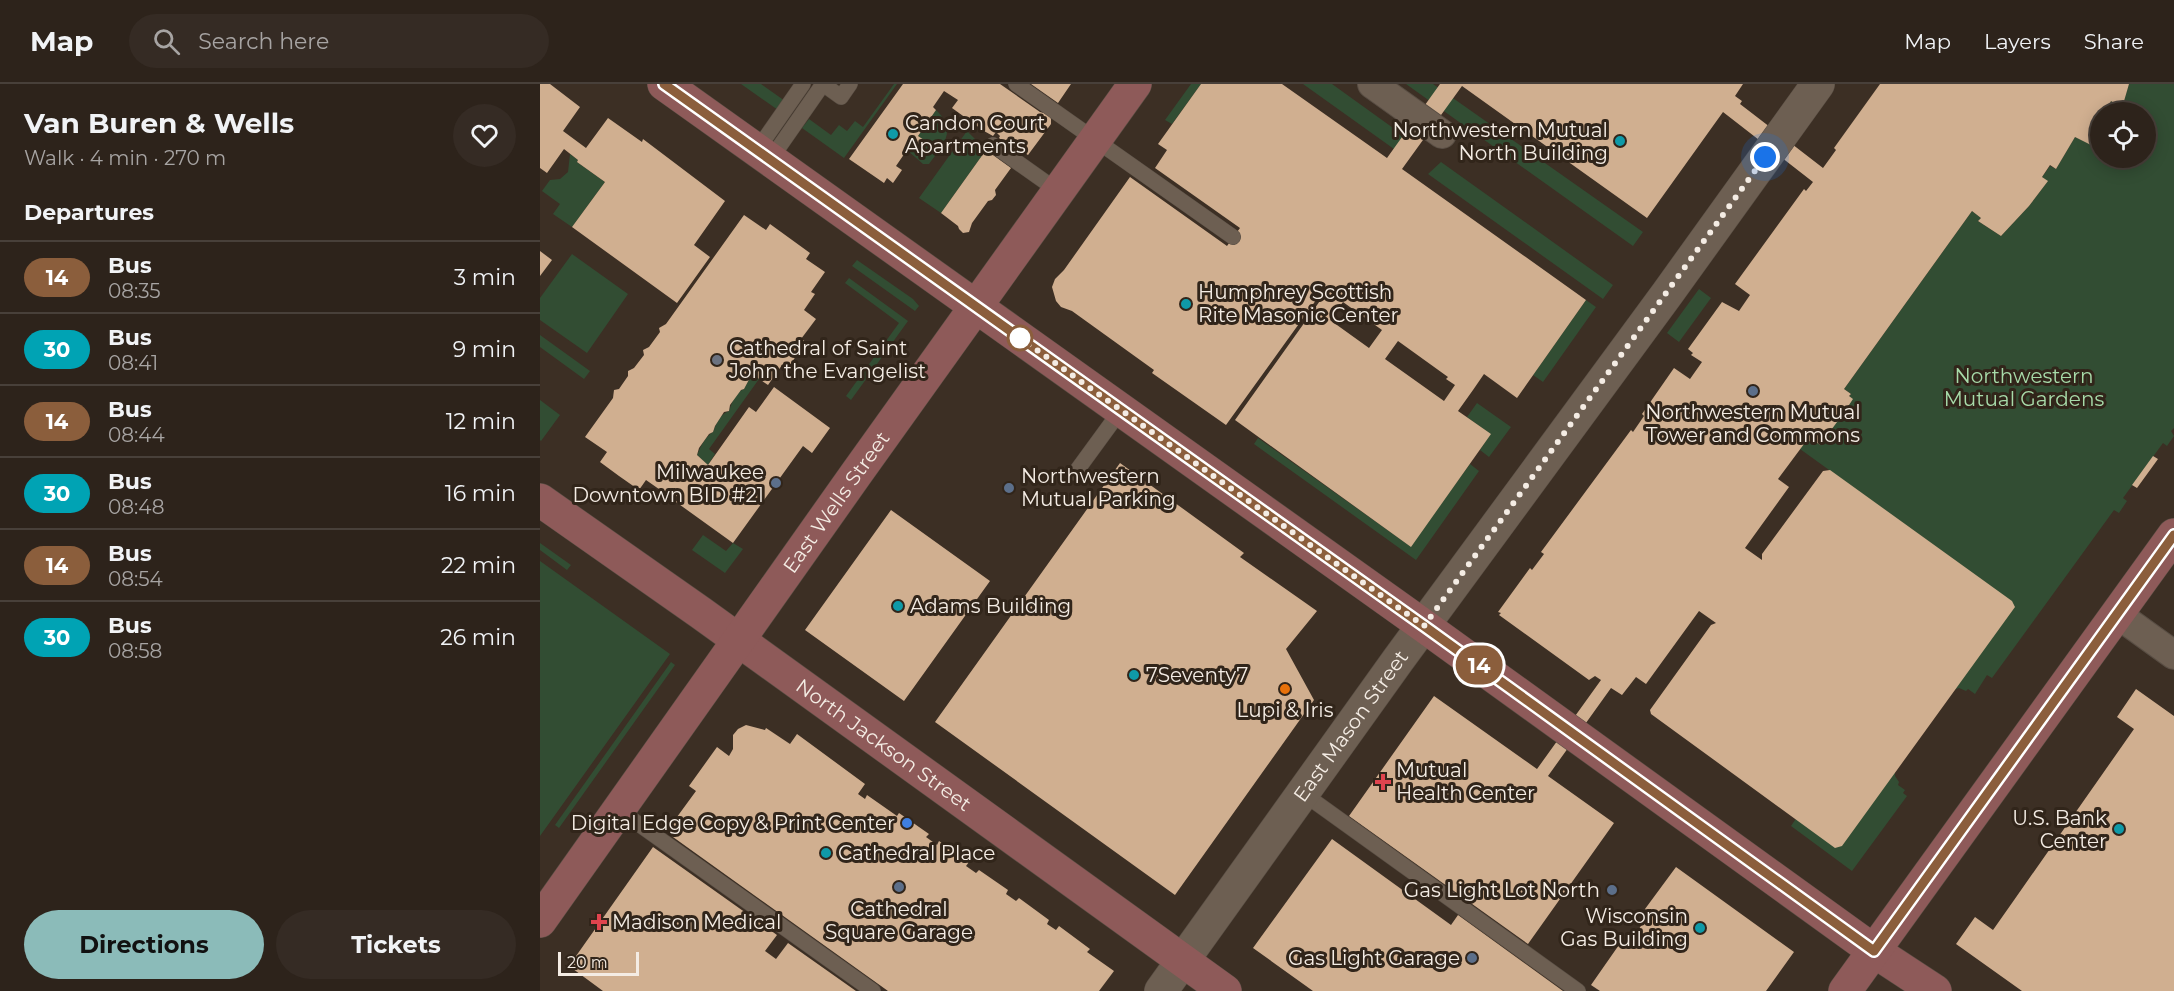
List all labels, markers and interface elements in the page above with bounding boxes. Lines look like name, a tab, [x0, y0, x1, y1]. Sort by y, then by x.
search box	[129, 14, 549, 68]
text: Map	[30, 24, 93, 58]
icon: search	[150, 25, 183, 58]
text: Search here	[198, 28, 329, 55]
text: Map	[1904, 29, 1951, 54]
text: Layers	[1984, 29, 2051, 54]
text: Share	[2084, 29, 2144, 54]
map controls	[2090, 102, 2156, 168]
button: locate	[2090, 102, 2156, 168]
button: heart	[453, 104, 516, 167]
text: Van Buren & Wells	[24, 106, 294, 140]
place label: Candon Court Apartments	[905, 111, 1045, 158]
place label: Northwestern Mutual North Building	[1393, 118, 1608, 165]
marker: Candon Court Apartments	[886, 127, 900, 141]
marker: Northwestern Mutual North Building	[1613, 134, 1627, 148]
your location	[1750, 142, 1780, 172]
text: Walk · 4 min · 270 m	[24, 146, 226, 170]
text: Departures	[24, 199, 154, 226]
text: Bus	[108, 252, 152, 279]
text: 3 min	[454, 264, 516, 291]
text: 14	[46, 265, 68, 290]
text: 08:35	[108, 279, 161, 303]
place label: Humphrey Scottish Rite Masonic Center	[1198, 280, 1399, 327]
marker: Humphrey Scottish Rite Masonic Center	[1179, 297, 1193, 311]
text: Bus	[108, 324, 152, 351]
unlabelled marker	[1007, 325, 1033, 351]
text: 9 min	[453, 336, 516, 363]
place label: Cathedral of Saint John the Evangelist	[728, 336, 926, 383]
text: 30	[44, 337, 70, 362]
text: 08:41	[108, 351, 158, 375]
marker: Cathedral of Saint John the Evangelist	[710, 353, 724, 367]
park label: Northwestern Mutual Gardens	[1944, 364, 2104, 411]
marker: Northwestern Mutual Tower and Commons	[1746, 384, 1760, 398]
text: Bus	[108, 396, 152, 423]
place label: Northwestern Mutual Tower and Commons	[1645, 400, 1861, 447]
text: 12 min	[446, 408, 516, 435]
text: 14	[46, 409, 68, 434]
text: 08:44	[108, 423, 165, 447]
street label: East Wells Street	[778, 427, 895, 578]
place label: Milwaukee Downtown BID #21	[572, 460, 764, 507]
place label: Northwestern Mutual Parking	[1021, 464, 1176, 511]
text: Bus	[108, 468, 152, 495]
marker: Milwaukee Downtown BID #21	[769, 476, 783, 490]
text: 16 min	[445, 480, 516, 507]
text: 30	[44, 481, 70, 506]
marker: Northwestern Mutual Parking	[1002, 481, 1016, 495]
text: 08:48	[108, 495, 164, 519]
text: Bus	[108, 540, 152, 567]
text: 22 min	[441, 552, 516, 579]
text: 14	[46, 553, 68, 578]
text: 08:54	[108, 567, 163, 591]
place label: Adams Building	[910, 594, 1071, 618]
marker: Adams Building	[891, 599, 905, 613]
text: Bus	[108, 612, 152, 639]
text: 26 min	[440, 624, 516, 651]
text: 30	[44, 625, 70, 650]
text: 08:58	[108, 639, 162, 663]
street label: East Mason Street	[1288, 645, 1413, 806]
line badge: 14	[1452, 646, 1506, 684]
text: 14	[1468, 653, 1490, 678]
place label: 7Seventy7	[1146, 663, 1248, 687]
marker: 7Seventy7	[1127, 668, 1141, 682]
street label: North Jackson Street	[791, 674, 976, 816]
marker: Lupi & Iris	[1278, 682, 1292, 696]
place label: Lupi & Iris	[1237, 698, 1334, 722]
place label: Mutual Health Center	[1396, 758, 1535, 805]
marker: Mutual Health Center	[1374, 773, 1392, 791]
place label: U.S. Bank Center	[2012, 806, 2107, 853]
place label: Digital Edge Copy & Print Center	[571, 811, 895, 835]
marker: Digital Edge Copy & Print Center	[900, 816, 914, 830]
marker: U.S. Bank Center	[2112, 822, 2126, 836]
place label: Cathedral Place	[838, 841, 995, 865]
marker: Cathedral Place	[819, 846, 833, 860]
place label: Gas Light Lot North	[1404, 878, 1600, 902]
marker: Cathedral Square Garage	[892, 880, 906, 894]
marker: Gas Light Lot North	[1605, 883, 1619, 897]
place label: Cathedral Square Garage	[825, 897, 973, 944]
place label: Wisconsin Gas Building	[1560, 904, 1688, 951]
button: Directions	[24, 910, 264, 979]
button: Tickets	[276, 910, 516, 979]
place label: Madison Medical	[612, 910, 781, 934]
marker: Madison Medical	[590, 913, 608, 931]
marker: Wisconsin Gas Building	[1693, 921, 1707, 935]
place label: Gas Light Garage	[1288, 946, 1460, 970]
scale bar	[558, 949, 639, 976]
marker: Gas Light Garage	[1465, 951, 1479, 965]
text: 20 m	[567, 953, 608, 972]

